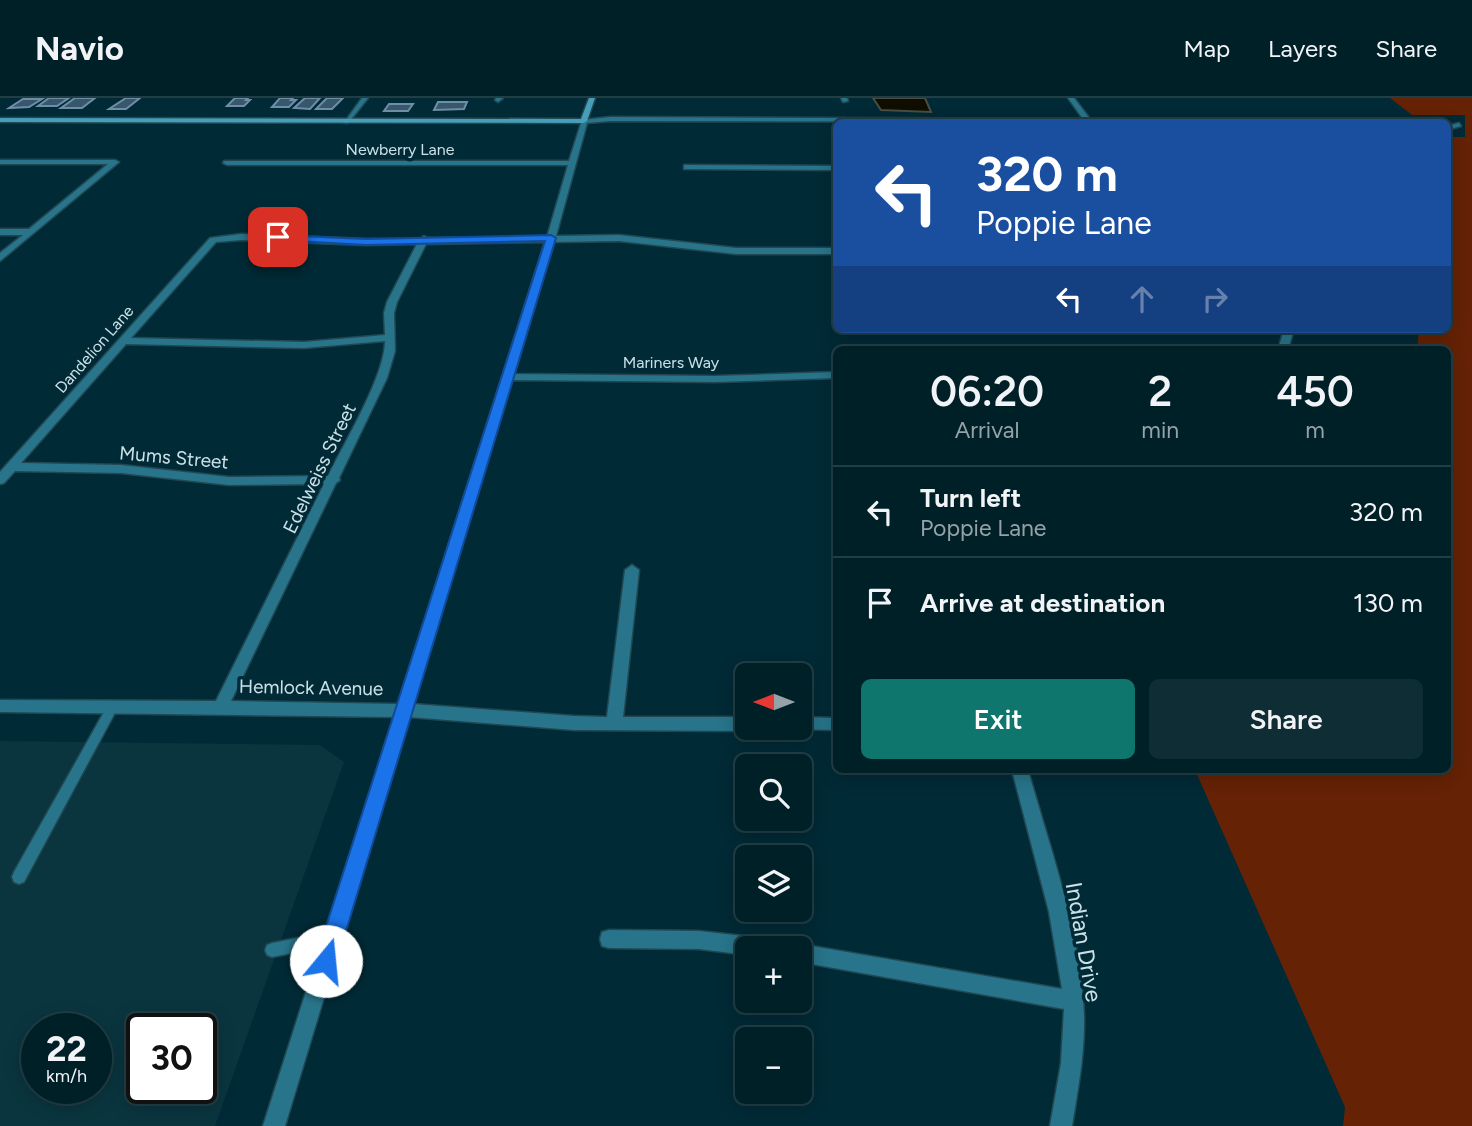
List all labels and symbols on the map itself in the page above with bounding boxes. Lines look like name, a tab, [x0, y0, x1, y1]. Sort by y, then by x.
street label: Newberry Lane	[346, 140, 455, 159]
pin	[248, 207, 308, 267]
street label: Dandelion Lane	[51, 301, 138, 397]
street label: Mariners Way	[623, 353, 720, 372]
street label: Edelweiss Street	[278, 399, 361, 537]
street label: Mums Street	[118, 441, 230, 474]
north arrow	[735, 663, 812, 740]
street label: Hemlock Avenue	[239, 675, 383, 700]
street label: Indian Drive	[1060, 880, 1108, 1004]
position arrow	[289, 924, 363, 998]
speed limit sign: 30	[126, 1013, 217, 1104]

